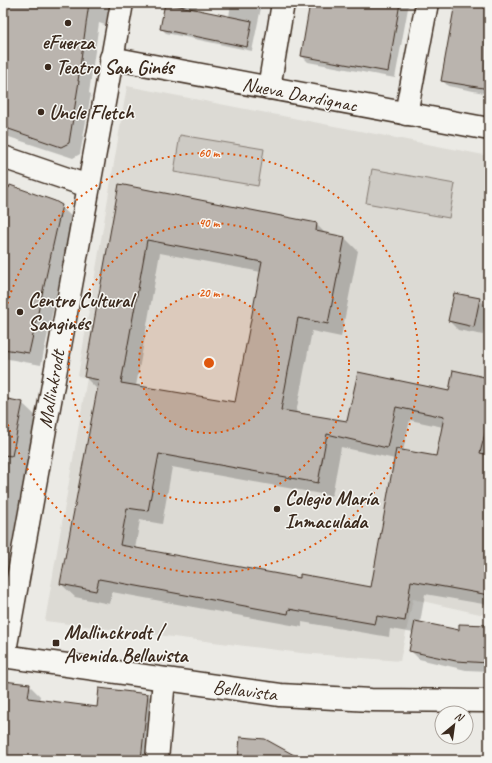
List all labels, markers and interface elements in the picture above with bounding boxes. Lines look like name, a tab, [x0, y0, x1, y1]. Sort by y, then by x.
marker: eFuerza	[63, 18, 73, 28]
place label: eFuerza	[42, 30, 96, 55]
place label: Teatro San Ginés	[56, 55, 176, 80]
marker: Teatro San Ginés	[43, 62, 53, 72]
street label: Nueva Dardignac	[240, 71, 360, 118]
place label: Uncle Fletch	[49, 100, 135, 125]
marker: Uncle Fletch	[36, 107, 46, 117]
text: 60 m	[199, 145, 221, 161]
text: 40 m	[199, 215, 220, 231]
text: 20 m	[199, 285, 220, 301]
place label: Centro Cultural Sanginés	[28, 288, 137, 336]
marker: Centro Cultural Sanginés	[15, 307, 25, 317]
street label: Mallinkrodt	[32, 346, 71, 430]
centre of rings	[202, 356, 216, 370]
place label: Colegio María Inmaculada	[285, 486, 380, 534]
marker: Colegio María Inmaculada	[272, 504, 282, 514]
place label: Mallinckrodt / Avenida Bellavista	[64, 620, 190, 668]
marker: Mallinckrodt / Avenida Bellavista	[51, 638, 61, 648]
street label: Bellavista	[211, 674, 280, 707]
north arrow	[434, 705, 474, 745]
text: N	[452, 708, 467, 725]

